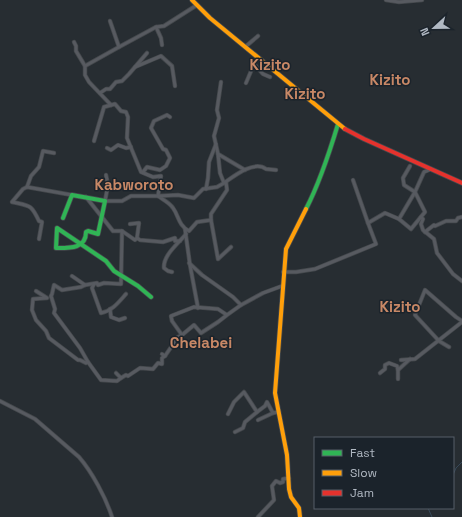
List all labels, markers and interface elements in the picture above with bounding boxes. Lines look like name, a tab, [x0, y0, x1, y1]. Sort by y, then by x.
north arrow	[414, 8, 454, 48]
text: N	[417, 26, 433, 38]
district label: Kizito	[250, 55, 290, 74]
district label: Kizito	[370, 70, 410, 89]
district label: Kizito	[285, 84, 325, 103]
district label: Kabworoto	[95, 175, 173, 194]
district label: Kizito	[380, 297, 420, 316]
district label: Chelabei	[170, 333, 232, 352]
legend	[314, 437, 454, 509]
text: Fast	[350, 445, 375, 461]
text: Slow	[350, 465, 377, 481]
text: Jam	[350, 485, 374, 501]

